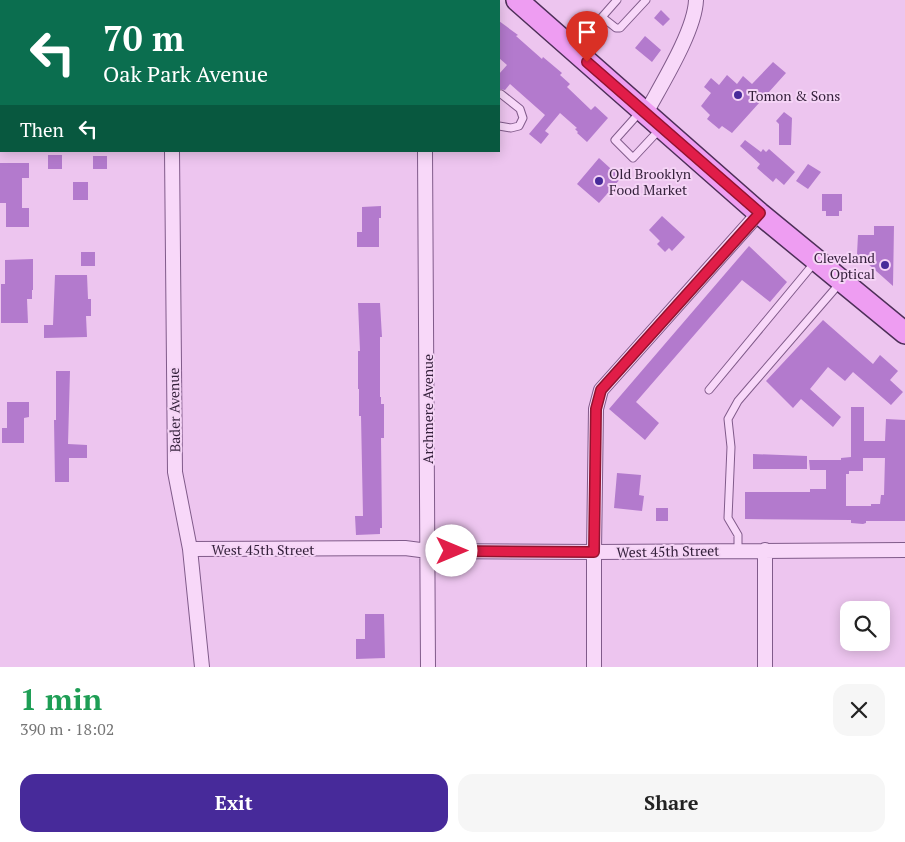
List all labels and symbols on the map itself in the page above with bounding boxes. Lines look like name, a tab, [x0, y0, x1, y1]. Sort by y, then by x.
pin	[566, 11, 608, 62]
place label: Tomon & Sons	[748, 86, 840, 105]
marker: Tomon & Sons	[732, 89, 744, 101]
place label: Old Brooklyn Food Market	[609, 164, 692, 199]
marker: Old Brooklyn Food Market	[593, 175, 605, 187]
place label: Cleveland Optical	[814, 248, 875, 283]
marker: Cleveland Optical	[879, 259, 891, 271]
street label: Archmere Avenue	[418, 354, 437, 464]
street label: Bader Avenue	[164, 367, 184, 453]
position arrow	[425, 524, 477, 576]
street label: West 45th Street	[212, 540, 315, 559]
street label: West 45th Street	[616, 541, 720, 561]

